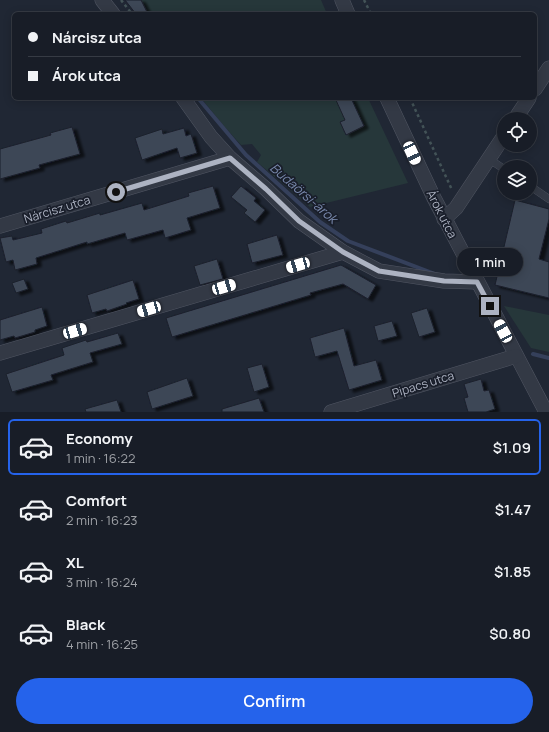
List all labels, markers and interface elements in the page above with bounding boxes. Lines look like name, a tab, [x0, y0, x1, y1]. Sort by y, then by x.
text: Nárcisz utca	[52, 27, 142, 48]
text: Árok utca	[52, 65, 121, 86]
map controls	[497, 112, 537, 200]
button: locate	[497, 112, 537, 152]
car	[401, 140, 423, 166]
water label: Budaörsi-árok	[266, 159, 344, 229]
button: layers	[497, 160, 537, 200]
route start	[107, 183, 125, 201]
street label: Árok utca	[423, 187, 461, 241]
street label: Nárcisz utca	[22, 191, 92, 227]
callout: 1 min	[457, 248, 523, 276]
text: 1 min	[475, 253, 506, 271]
car	[285, 256, 311, 274]
car	[211, 278, 237, 296]
route end	[481, 297, 499, 315]
car	[136, 300, 162, 318]
car	[492, 318, 514, 344]
car	[62, 322, 88, 340]
street label: Pipacs utca	[390, 366, 456, 402]
text: Economy	[66, 428, 133, 449]
icon: car	[18, 429, 54, 465]
text: $1.09	[493, 437, 531, 458]
text: 1 min · 16:22	[66, 449, 135, 467]
text: Comfort	[66, 490, 127, 511]
icon: car	[18, 491, 54, 527]
text: $1.47	[495, 499, 531, 520]
text: 2 min · 16:23	[66, 511, 138, 529]
text: XL	[66, 552, 84, 573]
icon: car	[18, 553, 54, 589]
text: $1.85	[494, 561, 531, 582]
text: 3 min · 16:24	[66, 573, 138, 591]
text: Black	[66, 614, 105, 635]
icon: car	[18, 615, 54, 651]
text: $0.80	[489, 623, 531, 644]
text: 4 min · 16:25	[66, 635, 138, 653]
button: Confirm	[16, 678, 533, 724]

